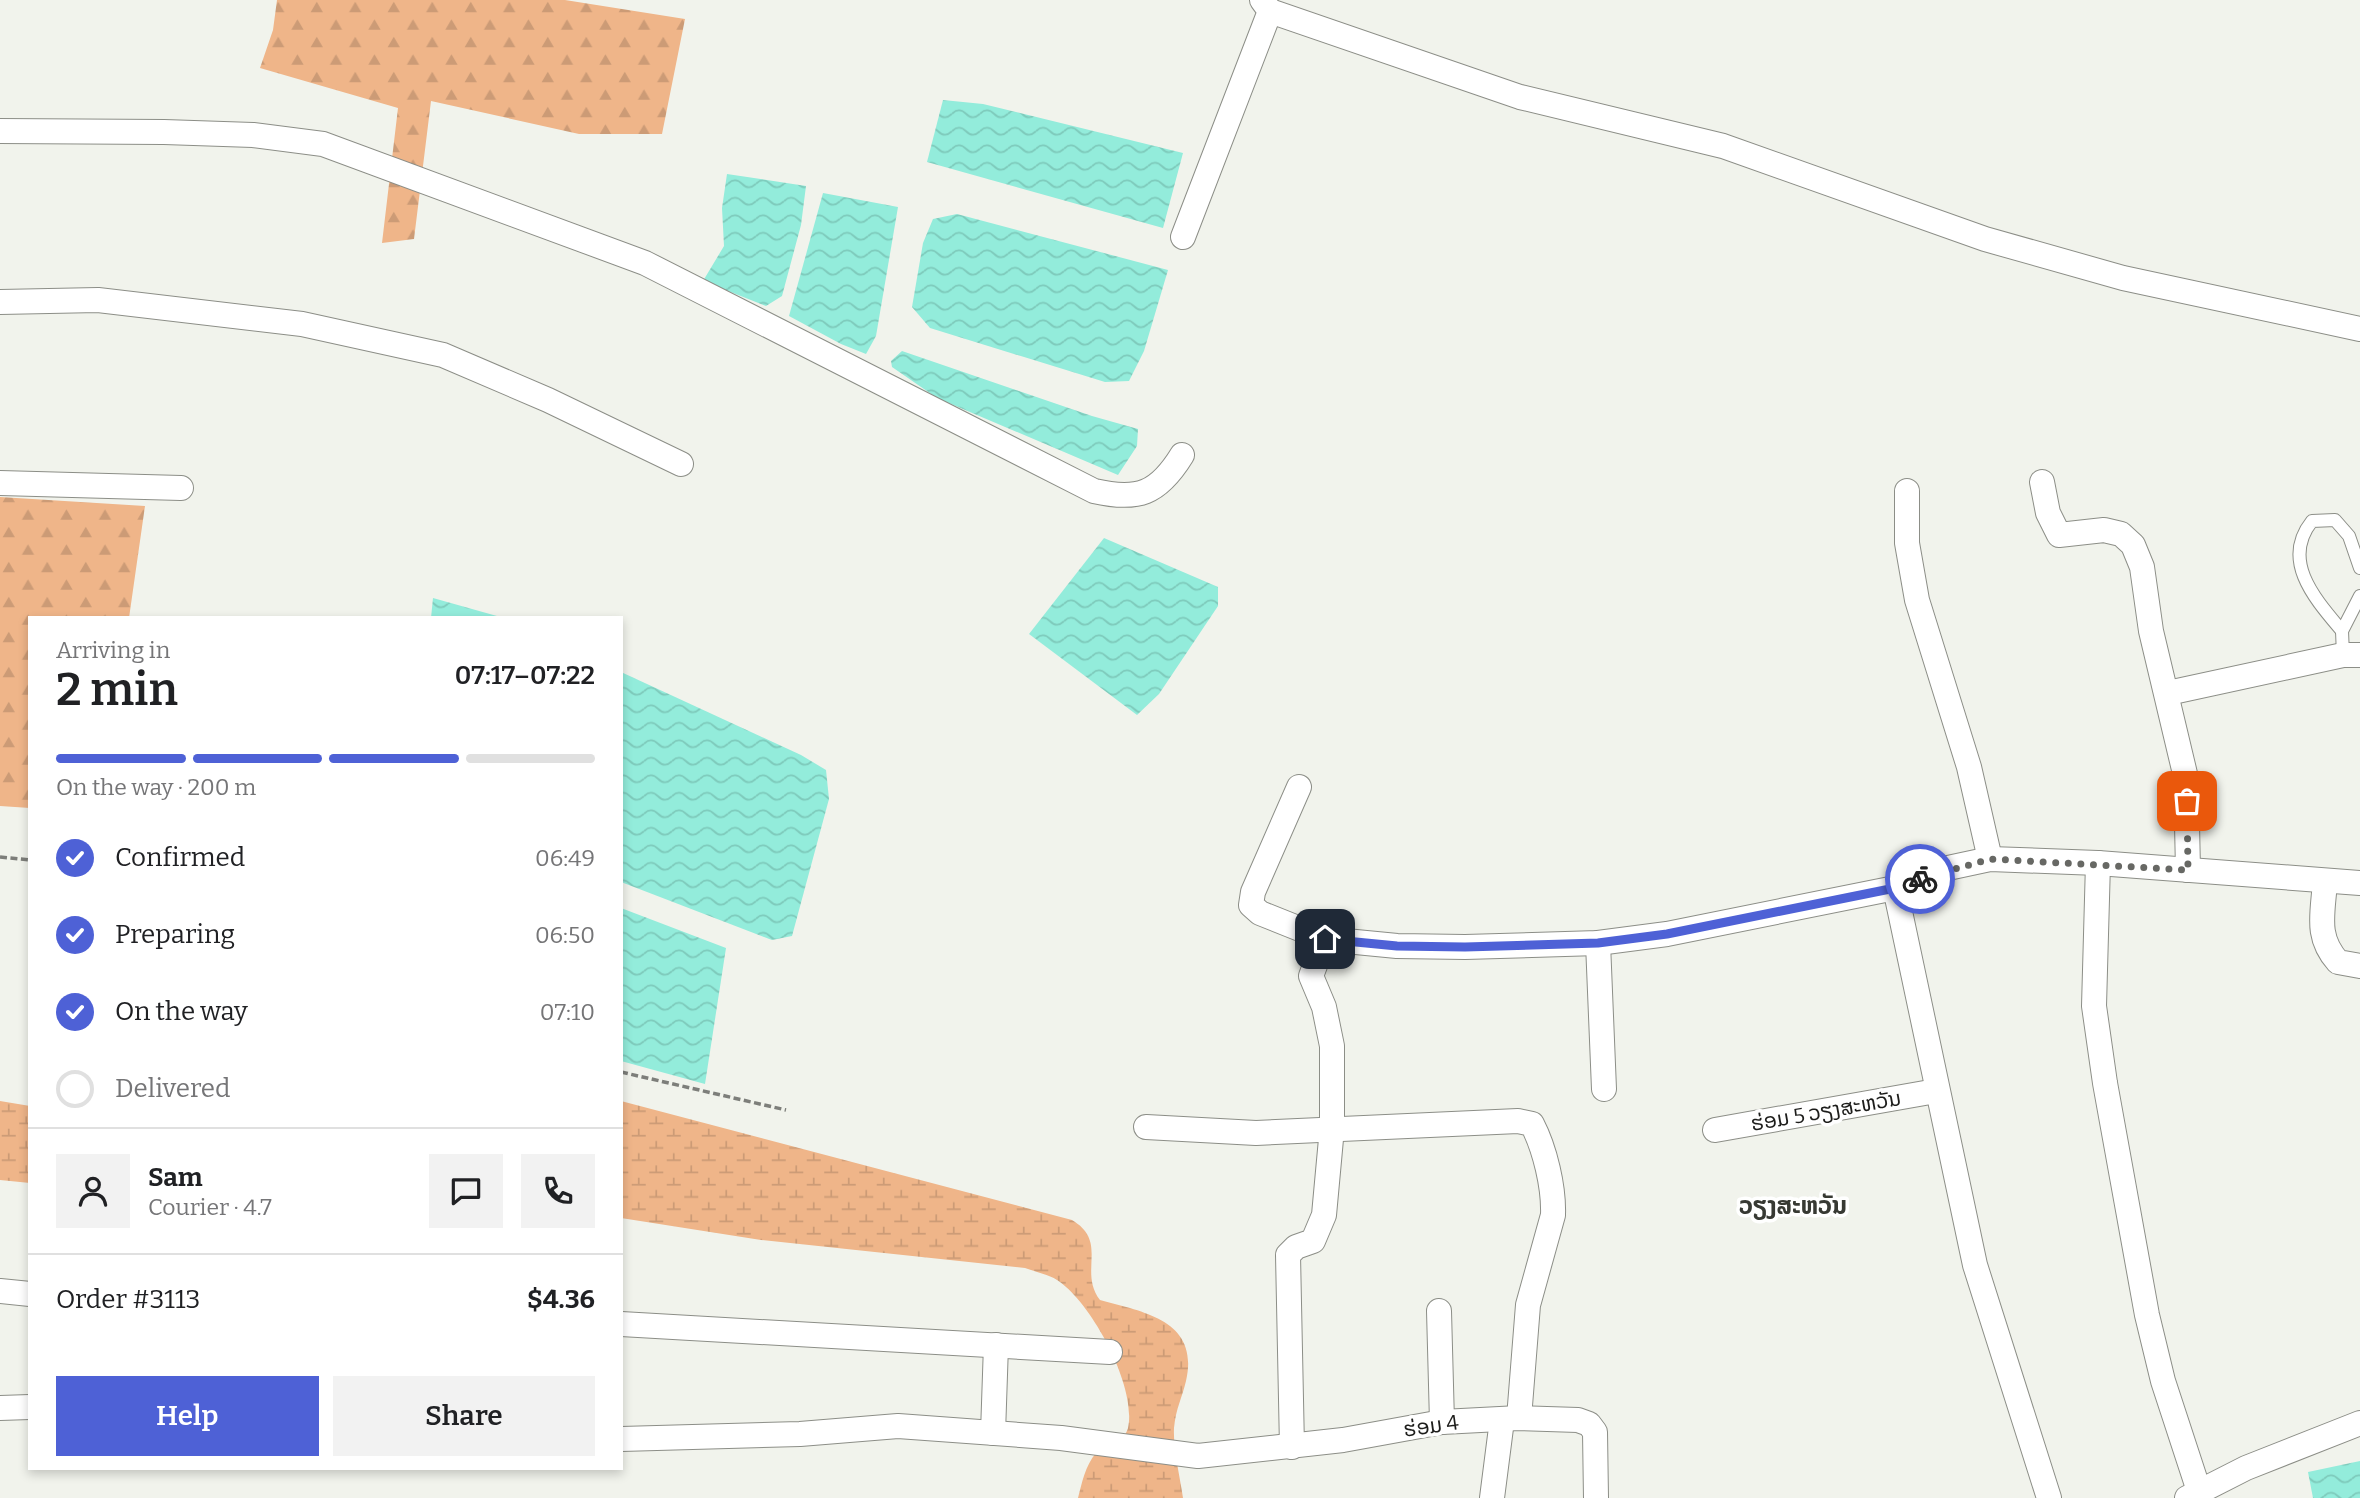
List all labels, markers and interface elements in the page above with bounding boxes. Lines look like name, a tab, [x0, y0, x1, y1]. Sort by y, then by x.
text: Arriving in	[56, 636, 170, 664]
text: 07:17–07:22	[455, 660, 595, 691]
text: 2 min	[56, 662, 178, 717]
pin	[2157, 771, 2217, 831]
text: On the way · 200 m	[56, 773, 256, 801]
icon: bag	[2168, 782, 2206, 820]
icon: check	[56, 839, 94, 877]
text: Confirmed	[115, 842, 245, 873]
text: 06:49	[535, 844, 595, 872]
courier	[1885, 844, 1955, 914]
icon: bike	[1901, 860, 1939, 898]
pin	[1295, 909, 1355, 969]
icon: check	[56, 916, 94, 954]
text: Preparing	[115, 919, 235, 950]
icon: home	[1306, 920, 1344, 958]
text: 06:50	[535, 921, 595, 949]
icon: check	[56, 993, 94, 1031]
text: On the way	[115, 996, 248, 1027]
text: 07:10	[540, 998, 595, 1026]
text: Delivered	[115, 1073, 230, 1104]
street label: ຮ່ອມ 5 ວຽງສະຫວັນ	[1749, 1085, 1903, 1137]
button: person	[56, 1154, 130, 1228]
button: chat	[429, 1154, 503, 1228]
button: phone	[521, 1154, 595, 1228]
text: Sam	[148, 1162, 203, 1193]
district label: ວຽງສະຫວັນ	[1739, 1192, 1847, 1220]
text: Courier · 4.7	[148, 1193, 272, 1221]
text: Order #3113	[56, 1284, 200, 1315]
text: $4.36	[527, 1284, 595, 1315]
button: Help	[56, 1376, 319, 1456]
button: Share	[333, 1376, 595, 1456]
street label: ຮ່ອມ 4	[1402, 1409, 1460, 1443]

